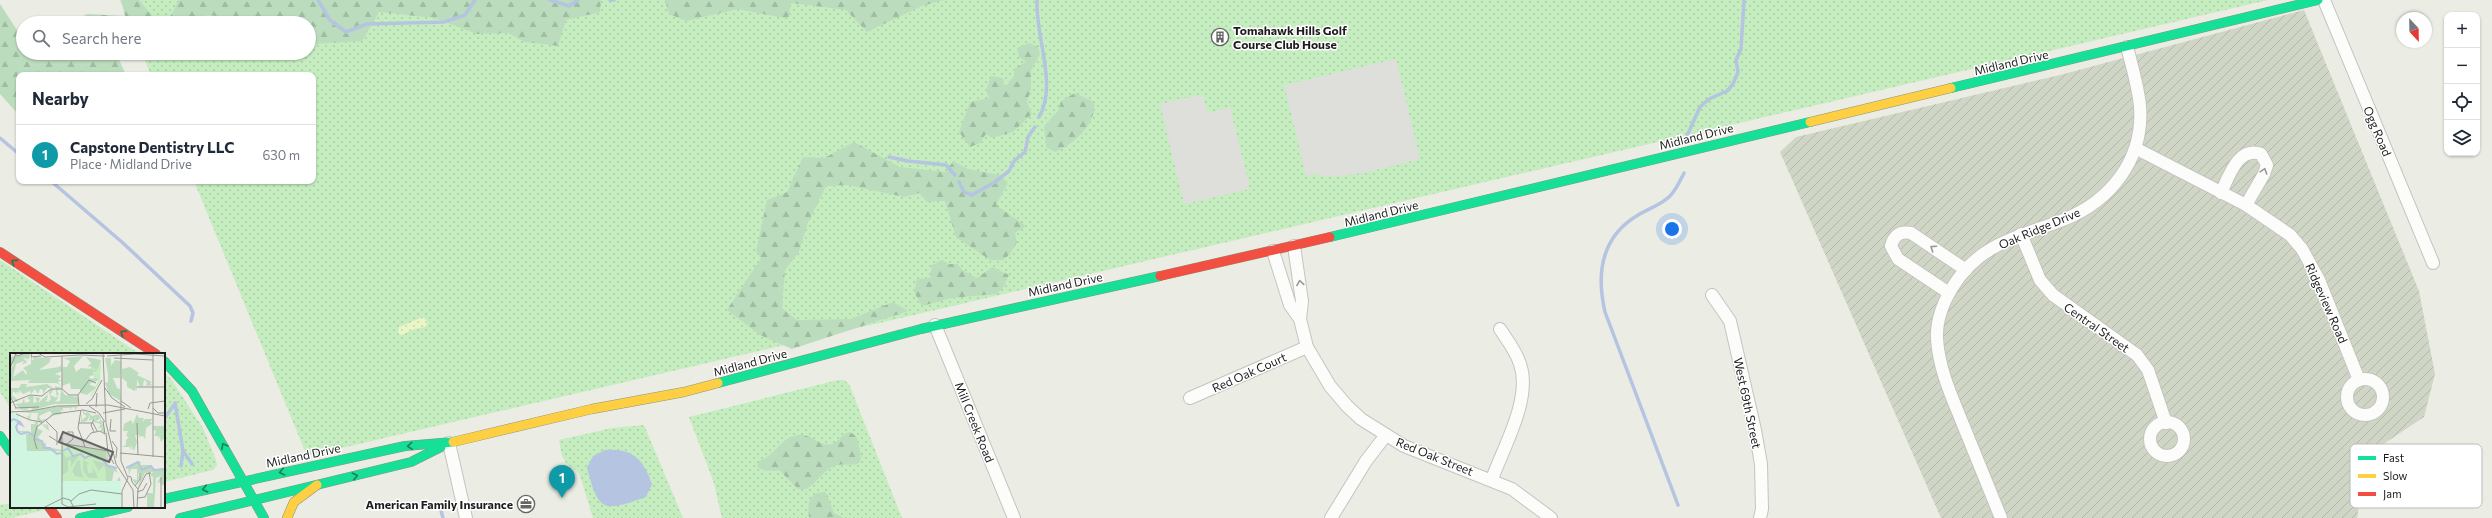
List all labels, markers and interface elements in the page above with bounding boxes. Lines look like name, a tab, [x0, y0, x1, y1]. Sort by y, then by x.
north arrow	[2396, 12, 2432, 48]
map controls	[2444, 12, 2480, 156]
button: +	[2444, 12, 2480, 48]
search box	[16, 16, 316, 60]
place label: Tomahawk Hills Golf Course Club House	[1233, 23, 1347, 51]
icon: search	[30, 27, 52, 49]
building icon: Tomahawk Hills Golf Course Club House	[1210, 27, 1230, 47]
text: Search here	[62, 29, 141, 47]
street label: Midland Drive	[1972, 47, 2050, 77]
button: −	[2444, 48, 2480, 84]
button: locate	[2444, 84, 2480, 120]
text: Nearby	[32, 88, 89, 109]
street label: Ogg Road	[2361, 104, 2395, 158]
street label: Midland Drive	[1657, 120, 1735, 152]
button: layers	[2444, 120, 2480, 156]
text: Capstone Dentistry LLC	[70, 138, 235, 156]
text: 1	[42, 147, 48, 163]
text: 630 m	[262, 147, 300, 163]
text: Place · Midland Drive	[70, 156, 192, 172]
one-way arrow	[2259, 168, 2268, 175]
street label: Midland Drive	[1342, 197, 1420, 229]
street label: Oak Ridge Drive	[1996, 205, 2082, 251]
your location	[1662, 219, 1682, 239]
one-way arrow	[1931, 246, 1938, 253]
one-way arrow	[12, 259, 19, 266]
street label: Ridgeview Road	[2303, 261, 2351, 345]
street label: Midland Drive	[1026, 269, 1104, 299]
one-way arrow	[1296, 280, 1305, 286]
street label: Central Street	[2062, 299, 2132, 355]
one-way arrow	[120, 330, 127, 337]
street label: Midland Drive	[712, 345, 788, 379]
street label: Red Oak Court	[1210, 349, 1288, 395]
inset map	[10, 353, 165, 508]
street label: West 69th Street	[1732, 356, 1765, 450]
street label: Mill Creek Road	[953, 380, 997, 464]
street label: Red Oak Street	[1394, 434, 1476, 478]
street label: Midland Drive	[264, 440, 342, 470]
one-way arrow	[407, 441, 413, 450]
one-way arrow	[221, 443, 228, 451]
legend	[2350, 444, 2482, 508]
text: Fast	[2383, 451, 2405, 464]
pin: 1	[549, 465, 575, 498]
one-way arrow	[279, 468, 286, 476]
text: Slow	[2383, 469, 2408, 482]
one-way arrow	[351, 472, 358, 480]
one-way arrow	[202, 485, 208, 493]
text: Jam	[2383, 487, 2402, 501]
office icon: American Family Insurance	[516, 494, 536, 514]
place label: American Family Insurance	[366, 497, 513, 511]

